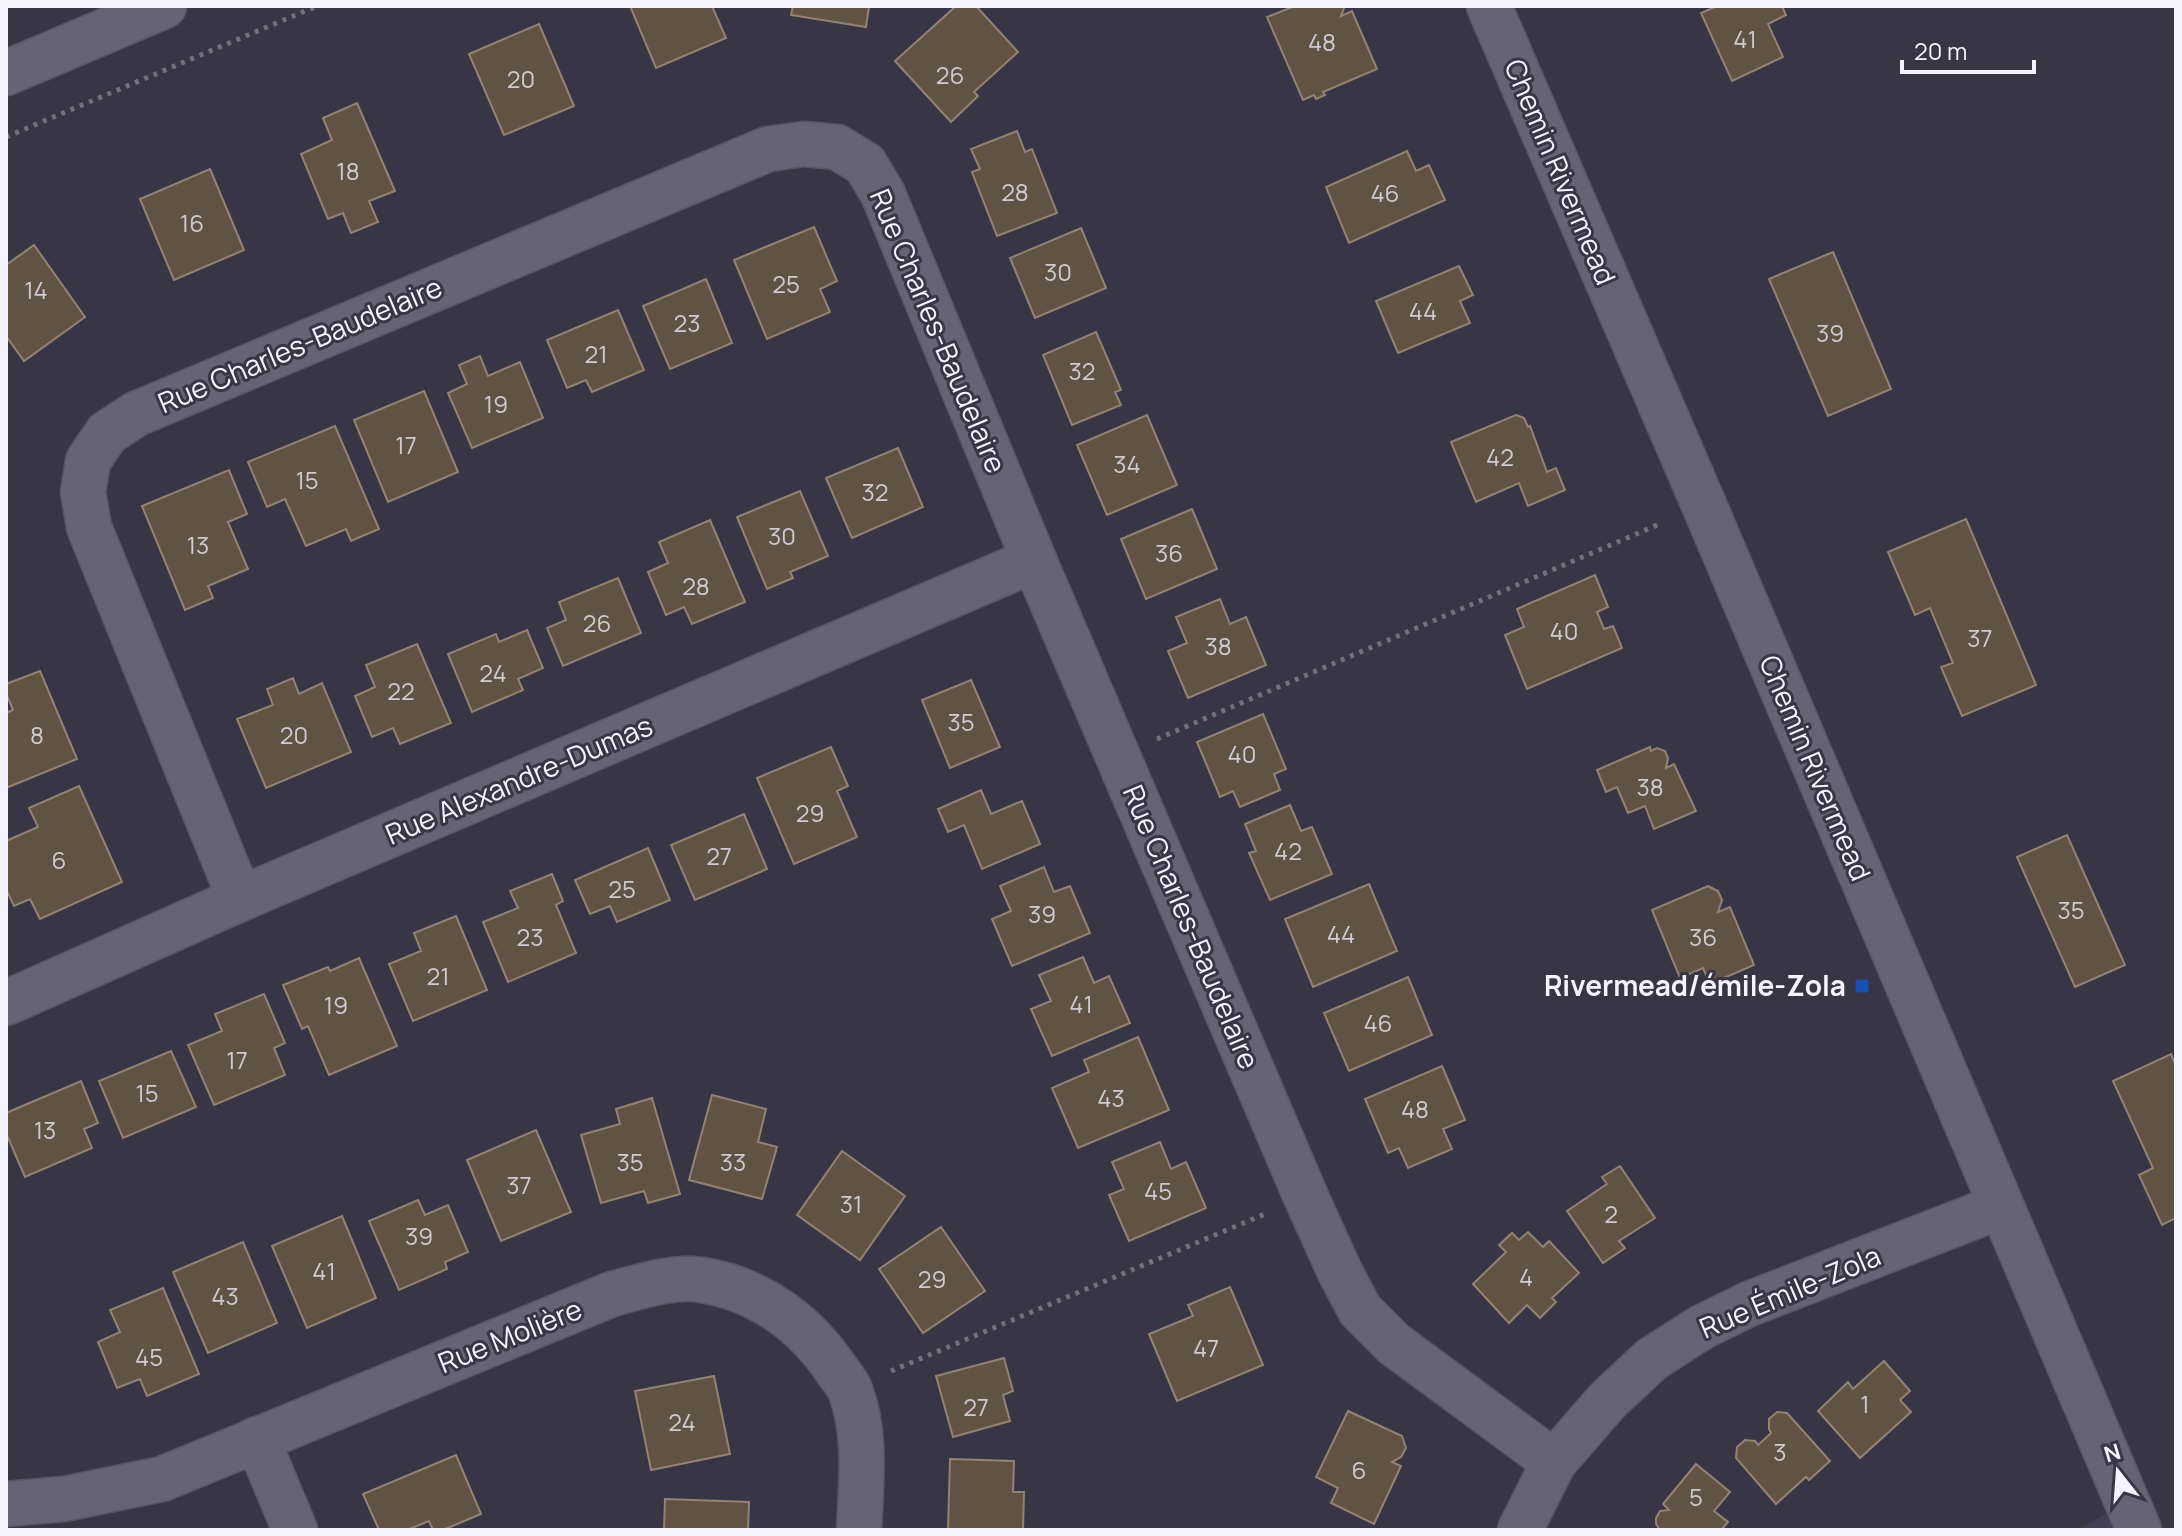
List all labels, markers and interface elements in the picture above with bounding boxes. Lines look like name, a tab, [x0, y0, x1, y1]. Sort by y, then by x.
house number: 41	[1733, 22, 1757, 55]
scale bar	[1902, 24, 2034, 74]
house number: 48	[1308, 25, 1336, 58]
text: 20 m	[1914, 34, 1967, 67]
street label: Chemin Rivermead	[1496, 53, 1626, 290]
house number: 26	[936, 58, 964, 91]
house number: 20	[507, 62, 535, 95]
house number: 18	[336, 154, 360, 187]
house number: 28	[1001, 175, 1029, 208]
house number: 46	[1370, 176, 1400, 209]
street label: Rue Charles-Baudelaire	[862, 183, 1016, 478]
house number: 16	[180, 206, 204, 239]
house number: 30	[1044, 255, 1072, 288]
street label: Rue Charles-Baudelaire	[152, 267, 447, 421]
house number: 25	[772, 267, 800, 300]
house number: 14	[24, 273, 48, 306]
house number: 44	[1409, 294, 1437, 327]
house number: 23	[674, 306, 700, 339]
house number: 39	[1816, 316, 1844, 349]
house number: 21	[584, 337, 608, 370]
house number: 32	[1069, 354, 1095, 387]
house number: 19	[484, 387, 508, 420]
house number: 17	[395, 428, 417, 461]
house number: 42	[1486, 440, 1514, 473]
house number: 34	[1113, 447, 1141, 480]
house number: 15	[295, 463, 319, 496]
house number: 32	[862, 475, 888, 508]
house number: 30	[768, 519, 796, 552]
house number: 13	[187, 528, 209, 561]
house number: 36	[1155, 536, 1183, 569]
house number: 28	[682, 569, 710, 602]
house number: 26	[583, 606, 611, 639]
house number: 40	[1550, 614, 1578, 647]
house number: 37	[1967, 621, 1993, 654]
house number: 38	[1204, 629, 1232, 662]
street label: Chemin Rivermead	[1751, 649, 1881, 886]
house number: 24	[479, 656, 507, 689]
house number: 22	[387, 674, 415, 707]
house number: 35	[947, 705, 975, 738]
street label: Rue Alexandre-Dumas	[379, 706, 658, 853]
house number: 8	[30, 718, 44, 751]
house number: 20	[280, 718, 308, 751]
house number: 40	[1228, 737, 1256, 770]
house number: 38	[1636, 770, 1664, 803]
street label: Rue Charles-Baudelaire	[1115, 779, 1269, 1074]
house number: 29	[796, 796, 824, 829]
house number: 42	[1274, 834, 1302, 867]
house number: 27	[706, 839, 732, 872]
house number: 6	[52, 843, 66, 876]
house number: 25	[608, 872, 636, 905]
house number: 35	[2057, 893, 2085, 926]
house number: 39	[1028, 897, 1056, 930]
house number: 44	[1327, 917, 1355, 950]
house number: 23	[517, 920, 543, 953]
house number: 36	[1689, 920, 1717, 953]
house number: 21	[426, 959, 450, 992]
place label: Rivermead/émile-Zola	[1544, 966, 1846, 1004]
marker: Rivermead/émile-Zola	[1853, 977, 1871, 995]
house number: 41	[1069, 987, 1093, 1020]
house number: 19	[324, 988, 348, 1021]
house number: 46	[1363, 1006, 1393, 1039]
house number: 17	[226, 1043, 248, 1076]
house number: 15	[135, 1076, 159, 1109]
house number: 43	[1097, 1081, 1125, 1114]
house number: 48	[1401, 1092, 1429, 1125]
house number: 13	[34, 1113, 56, 1146]
house number: 35	[616, 1145, 644, 1178]
house number: 33	[720, 1145, 746, 1178]
house number: 37	[506, 1168, 532, 1201]
house number: 45	[1144, 1174, 1172, 1207]
house number: 31	[840, 1187, 862, 1220]
house number: 2	[1604, 1197, 1618, 1230]
house number: 39	[405, 1219, 433, 1252]
street label: Rue Émile-Zola	[1693, 1236, 1886, 1346]
house number: 41	[312, 1254, 336, 1287]
house number: 4	[1519, 1260, 1533, 1293]
house number: 29	[918, 1262, 946, 1295]
house number: 43	[211, 1279, 239, 1312]
street label: Rue Molière	[432, 1289, 587, 1381]
house number: 47	[1193, 1331, 1219, 1364]
house number: 45	[135, 1340, 163, 1373]
house number: 1	[1860, 1387, 1870, 1420]
house number: 27	[963, 1390, 989, 1423]
house number: 24	[668, 1405, 696, 1438]
north arrow	[2078, 1432, 2158, 1512]
house number: 3	[1773, 1435, 1787, 1468]
text: N	[2100, 1436, 2124, 1470]
house number: 6	[1352, 1453, 1366, 1486]
house number: 5	[1689, 1480, 1703, 1513]

